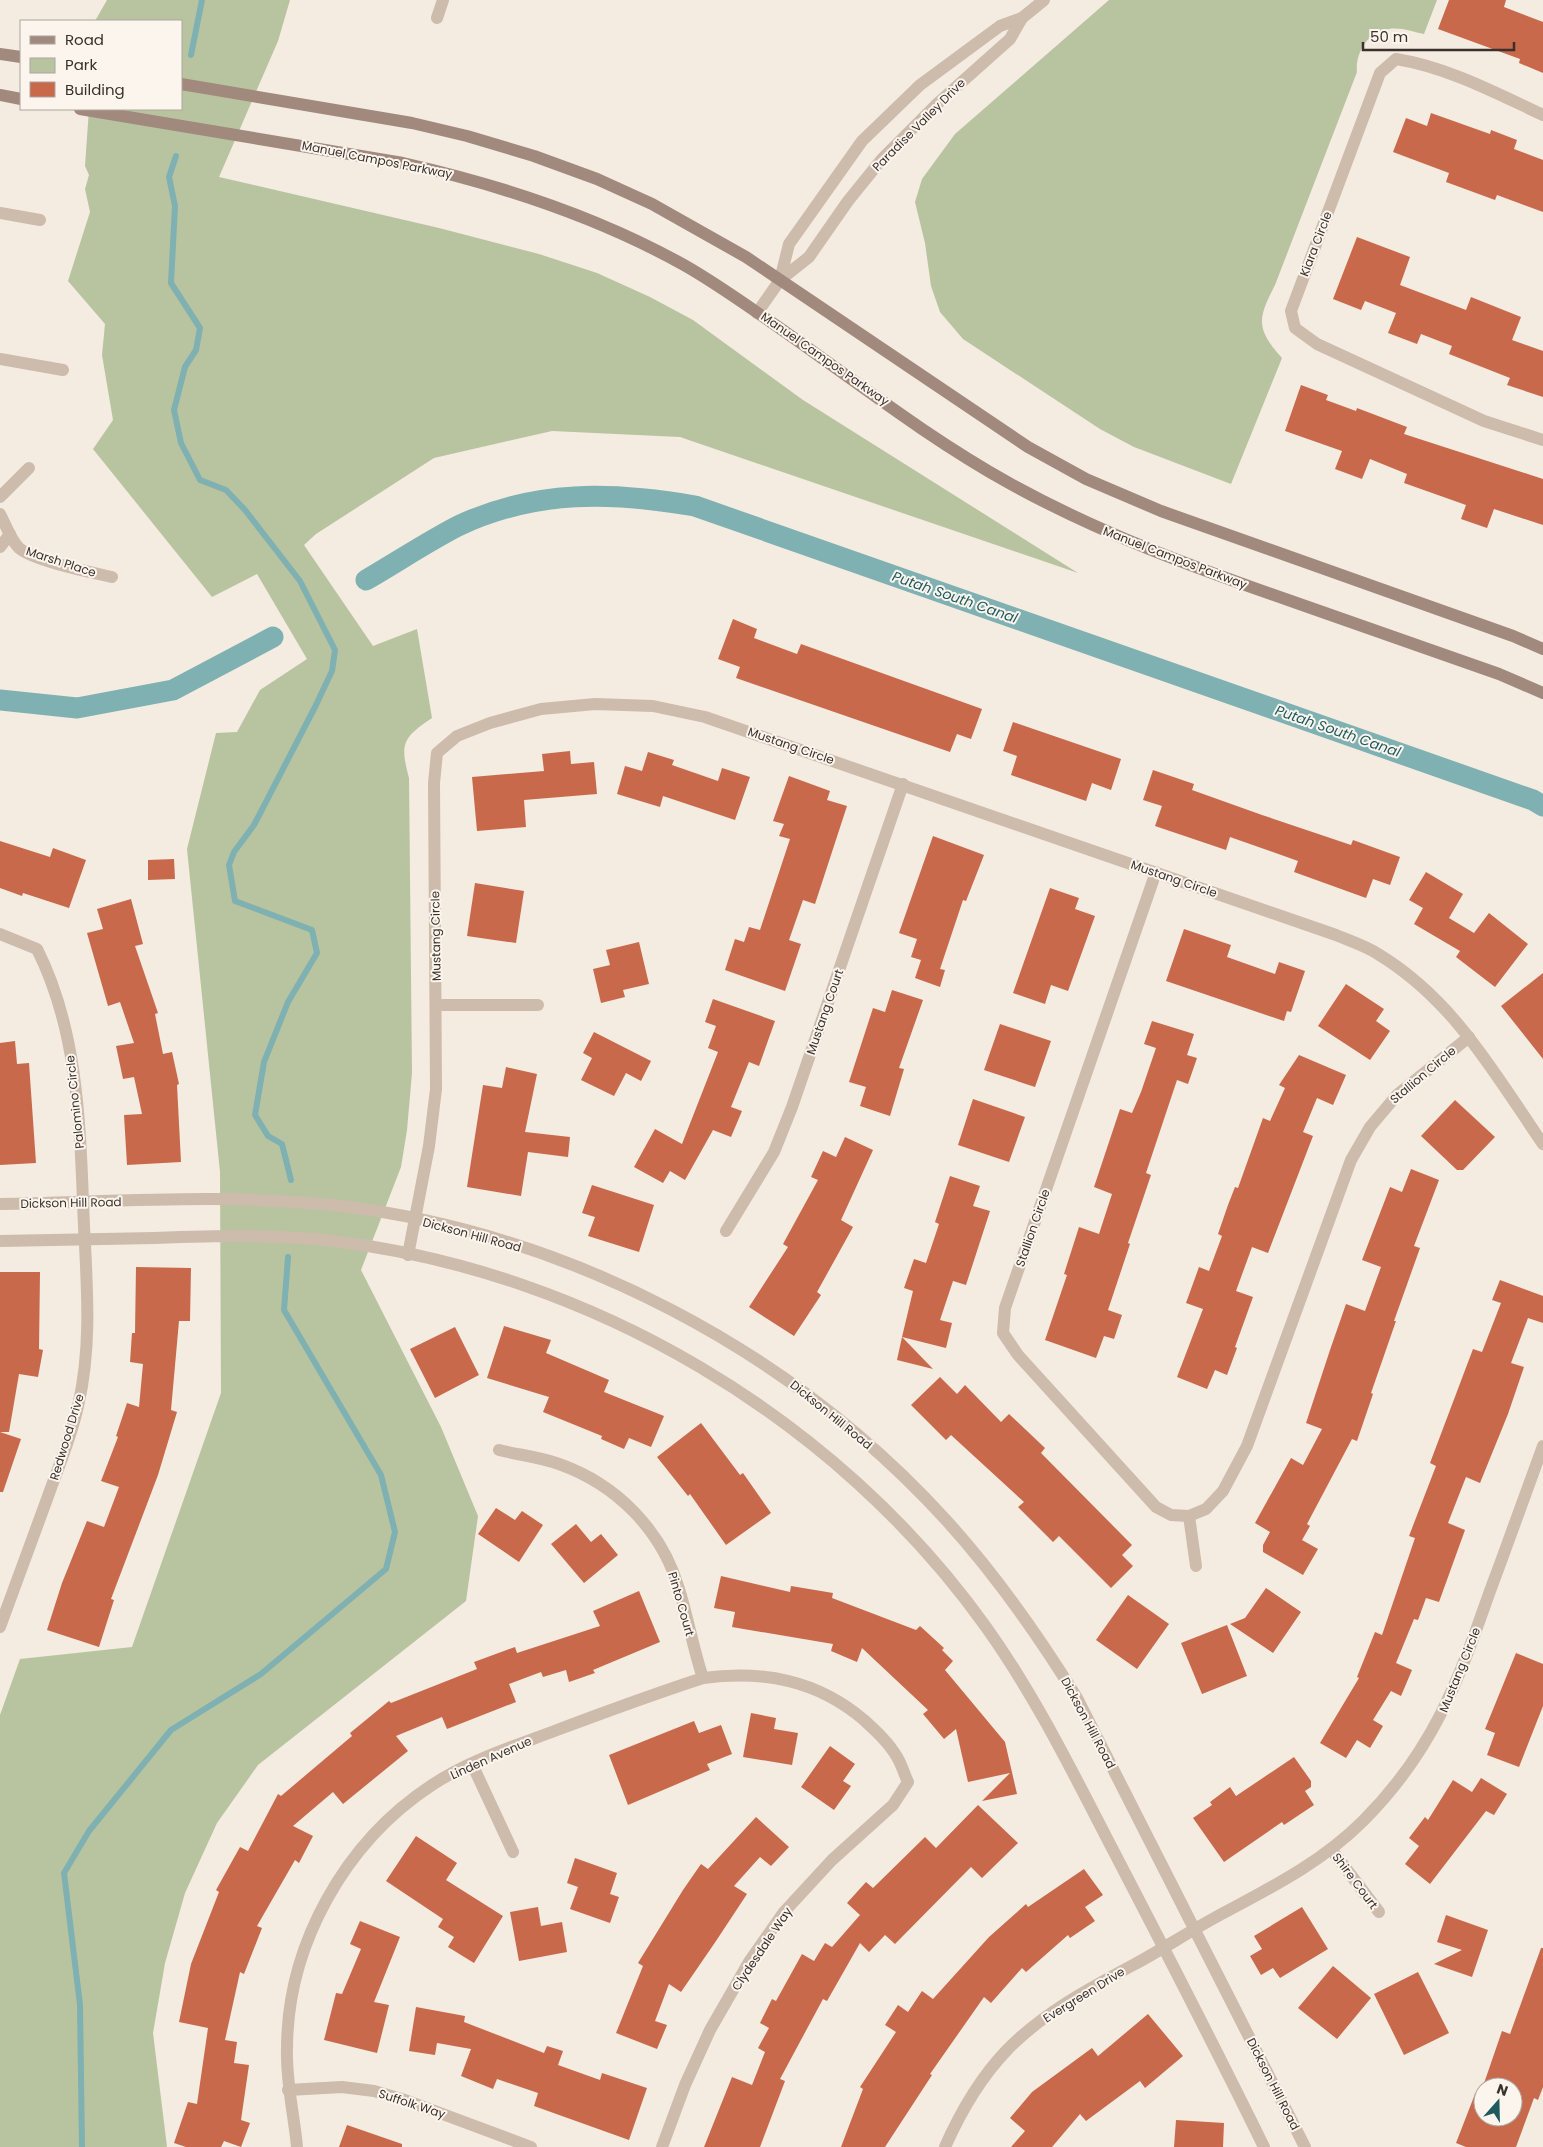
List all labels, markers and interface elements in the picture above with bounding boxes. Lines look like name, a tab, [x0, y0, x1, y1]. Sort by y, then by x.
legend	[20, 20, 182, 110]
scale bar	[1363, 20, 1514, 52]
text: 50 m	[1370, 26, 1408, 47]
text: Road	[65, 29, 104, 50]
text: Park	[65, 54, 97, 75]
street label: Paradise Valley Drive	[868, 74, 969, 175]
text: Building	[65, 79, 125, 100]
street label: Manuel Campos Parkway	[300, 137, 454, 182]
street label: Kiara Circle	[1295, 209, 1336, 279]
street label: Manuel Campos Parkway	[758, 308, 893, 410]
street label: Manuel Campos Parkway	[1101, 522, 1250, 593]
street label: Marsh Place	[24, 542, 98, 581]
water label: Putah South Canal	[890, 566, 1021, 628]
water label: Putah South Canal	[1273, 700, 1404, 762]
street label: Mustang Circle	[746, 723, 837, 768]
street label: Mustang Circle	[1129, 856, 1220, 901]
street label: Mustang Circle	[426, 891, 445, 981]
street label: Mustang Court	[802, 967, 847, 1057]
street label: Stallion Circle	[1386, 1042, 1459, 1107]
street label: Palomino Circle	[61, 1054, 88, 1150]
street label: Stallion Circle	[1011, 1187, 1054, 1269]
street label: Dickson Hill Road	[20, 1193, 122, 1212]
street label: Dickson Hill Road	[421, 1213, 523, 1256]
street label: Dickson Hill Road	[787, 1376, 876, 1453]
street label: Redwood Drive	[45, 1392, 88, 1482]
street label: Pinto Court	[664, 1570, 699, 1638]
street label: Mustang Circle	[1435, 1625, 1484, 1715]
street label: Dickson Hill Road	[1057, 1674, 1120, 1771]
street label: Linden Avenue	[447, 1732, 534, 1783]
street label: Shire Court	[1329, 1849, 1382, 1912]
street label: Clydesdale Way	[727, 1903, 796, 1994]
street label: Evergreen Drive	[1040, 1963, 1128, 2026]
street label: Dickson Hill Road	[1243, 2035, 1304, 2133]
north arrow	[1473, 2077, 1523, 2127]
text: N	[1494, 2079, 1511, 2101]
street label: Suffolk Way	[377, 2085, 448, 2122]

